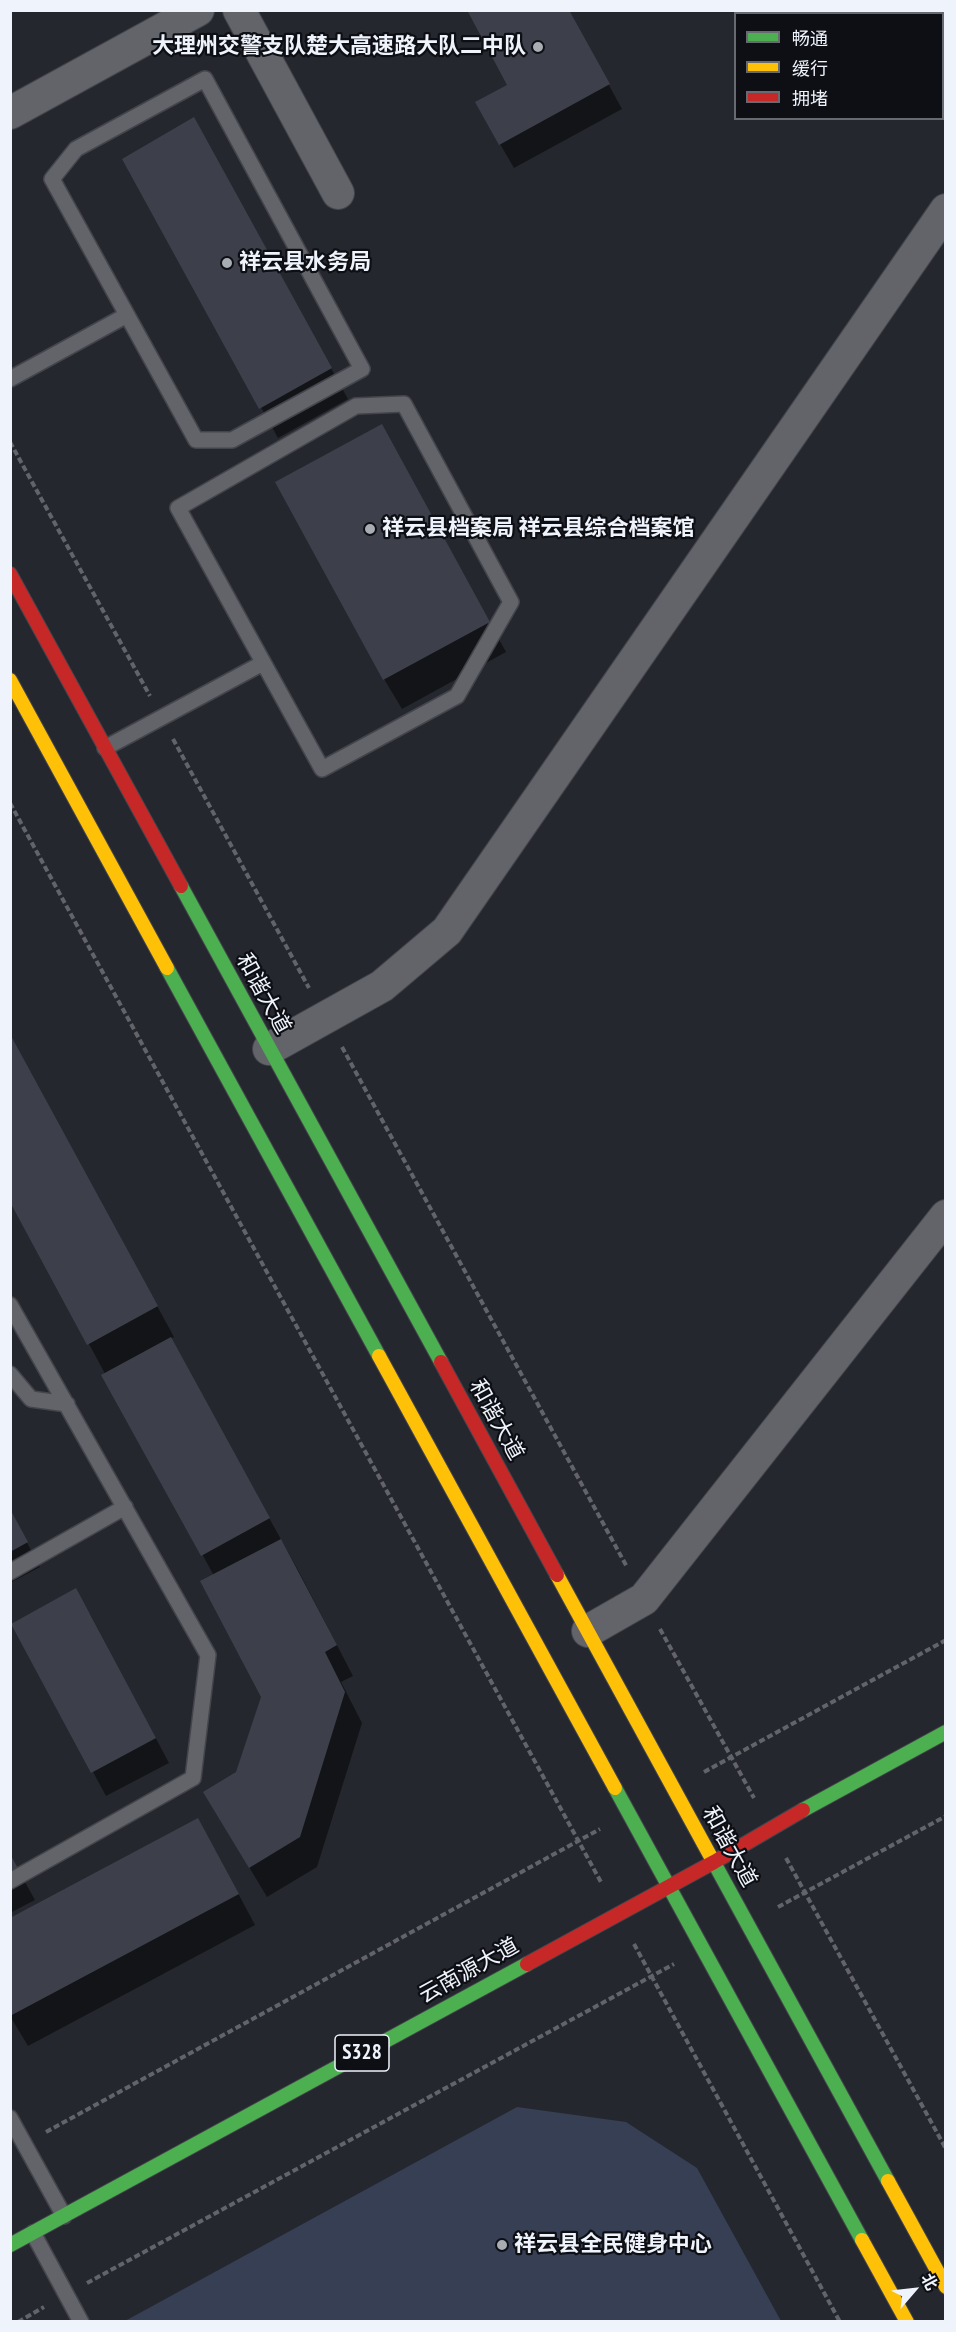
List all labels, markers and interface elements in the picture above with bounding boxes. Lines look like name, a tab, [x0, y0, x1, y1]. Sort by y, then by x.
legend	[734, 12, 944, 120]
text: 畅通	[792, 27, 828, 50]
place label: 大理州交警支队楚大高速路大队二中队	[152, 34, 526, 60]
marker: 大理州交警支队楚大高速路大队二中队	[531, 40, 545, 54]
text: 缓行	[792, 57, 828, 80]
text: 拥堵	[792, 87, 828, 110]
place label: 祥云县水务局	[239, 250, 371, 276]
marker: 祥云县水务局	[220, 256, 234, 270]
place label: 祥云县档案局 祥云县综合档案馆	[382, 516, 695, 542]
marker: 祥云县档案局 祥云县综合档案馆	[363, 522, 377, 536]
street label: 和谐大道	[230, 949, 296, 1039]
street label: 和谐大道	[463, 1375, 529, 1465]
street label: 和谐大道	[696, 1802, 762, 1892]
street label: 云南源大道	[414, 1933, 524, 2009]
road number: S328	[335, 2035, 389, 2071]
place label: 祥云县全民健身中心	[514, 2232, 712, 2258]
marker: 祥云县全民健身中心	[495, 2238, 509, 2252]
north arrow	[884, 2260, 944, 2320]
text: 北	[917, 2270, 942, 2293]

